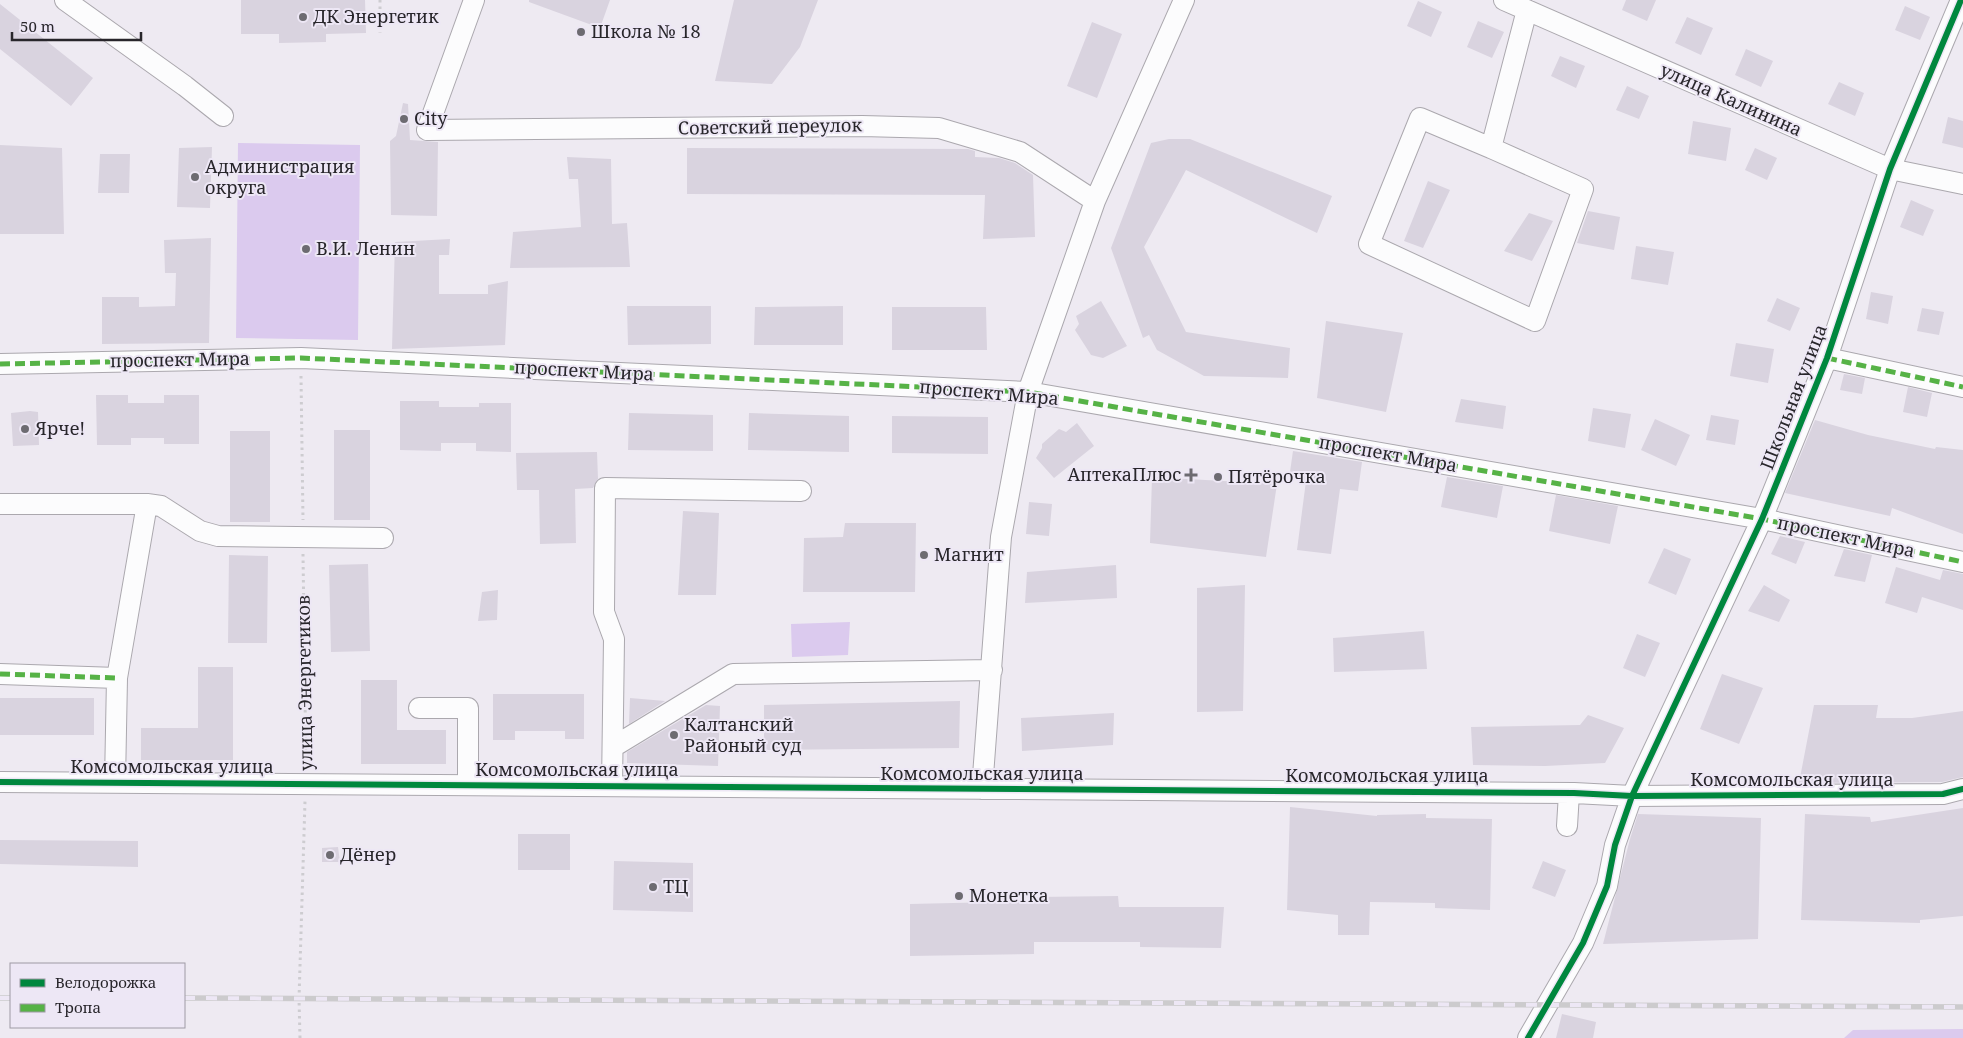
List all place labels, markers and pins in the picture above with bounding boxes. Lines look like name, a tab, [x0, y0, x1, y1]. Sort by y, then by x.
place label: ДК Энергетик	[313, 4, 439, 28]
marker: ДК Энергетик	[297, 11, 309, 23]
place label: Школа № 18	[591, 19, 701, 43]
marker: Школа № 18	[575, 26, 587, 38]
place label: City	[414, 106, 448, 130]
marker: City	[398, 113, 410, 125]
place label: Администрация округа	[205, 154, 354, 199]
marker: Администрация округа	[189, 171, 201, 183]
place label: В.И. Ленин	[316, 236, 415, 260]
marker: В.И. Ленин	[300, 243, 312, 255]
place label: Ярче!	[34, 416, 85, 440]
marker: Ярче!	[19, 423, 31, 435]
place label: АптекаПлюс	[1067, 462, 1181, 486]
place label: Пятёрочка	[1228, 464, 1326, 488]
marker: АптекаПлюс	[1185, 469, 1197, 481]
marker: Пятёрочка	[1212, 471, 1224, 483]
place label: Магнит	[934, 542, 1004, 566]
marker: Магнит	[918, 549, 930, 561]
place label: Калтанский Районый суд	[684, 712, 802, 757]
marker: Калтанский Районый суд	[668, 729, 680, 741]
place label: Дёнер	[340, 842, 396, 866]
marker: Дёнер	[324, 849, 336, 861]
place label: ТЦ	[663, 874, 688, 898]
marker: ТЦ	[647, 881, 659, 893]
place label: Монетка	[969, 883, 1049, 907]
marker: Монетка	[953, 890, 965, 902]

